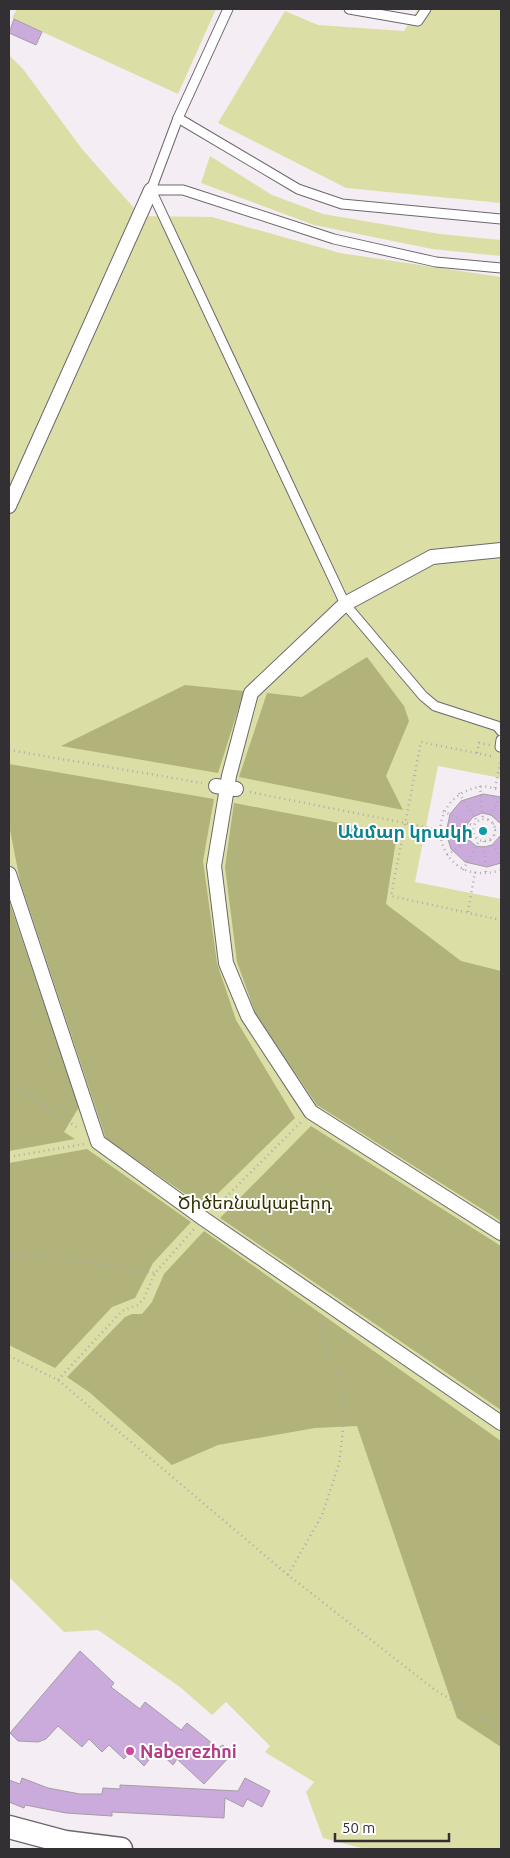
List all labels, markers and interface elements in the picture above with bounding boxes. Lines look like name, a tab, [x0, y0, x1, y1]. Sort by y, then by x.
place label: Անմար կրակի	[338, 821, 473, 842]
marker: Անմար կրակի	[477, 825, 489, 837]
park label: Ծիծեռնակաբերդ	[178, 1192, 333, 1213]
place label: Naberezhni	[140, 1741, 237, 1761]
marker: Naberezhni	[124, 1745, 136, 1757]
scale bar	[335, 1810, 449, 1842]
text: 50 m	[342, 1819, 375, 1836]

